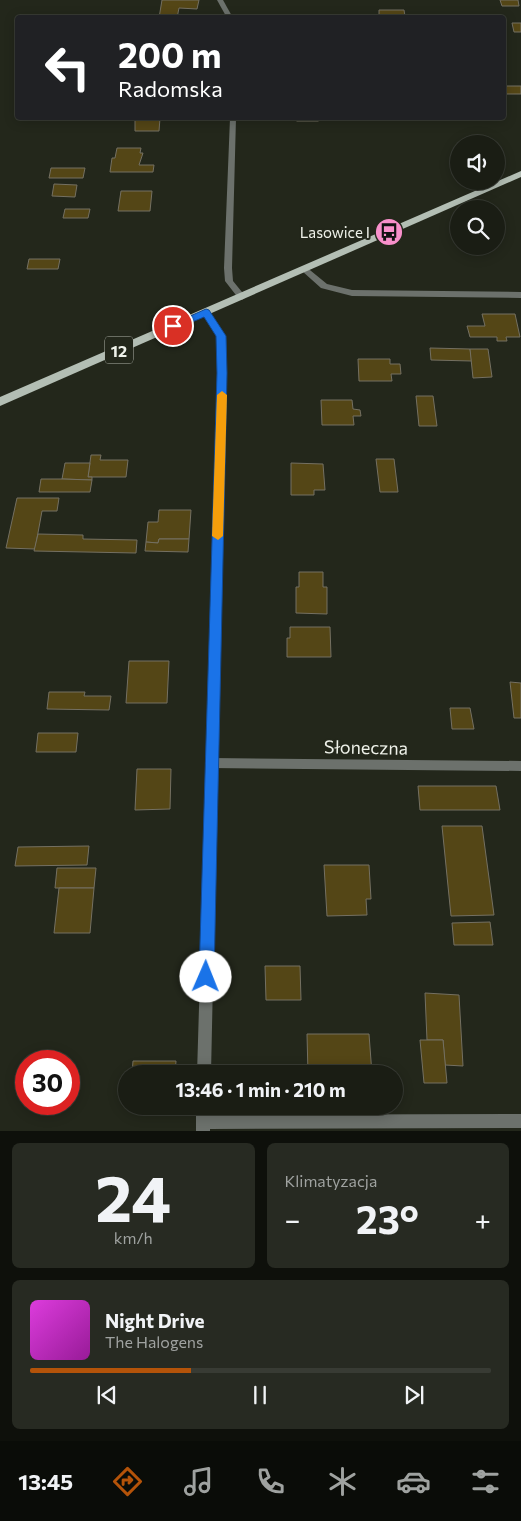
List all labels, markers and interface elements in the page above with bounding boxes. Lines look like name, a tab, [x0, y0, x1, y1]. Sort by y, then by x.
text: 200 m	[118, 32, 221, 75]
icon: left	[35, 35, 100, 100]
text: Radomska	[118, 75, 223, 102]
map controls	[450, 135, 505, 255]
button: sound	[450, 135, 505, 190]
button: search	[450, 200, 505, 255]
bus stop icon: Lasowice I	[374, 217, 404, 247]
place label: Lasowice I	[300, 223, 370, 241]
pin	[152, 305, 194, 347]
icon: arrive	[159, 312, 187, 340]
road number: 12	[105, 336, 133, 364]
street label: Słoneczna	[324, 735, 408, 759]
position arrow	[179, 950, 231, 1002]
speed limit sign: 30	[15, 1050, 80, 1115]
text: 13:46 · 1 min · 210 m	[176, 1078, 345, 1101]
text: 24	[95, 1156, 171, 1235]
text: Klimatyzacja	[285, 1171, 377, 1190]
text: 23°	[356, 1195, 419, 1242]
text: −	[285, 1202, 300, 1236]
text: +	[475, 1202, 491, 1236]
text: km/h	[114, 1228, 153, 1247]
text: Night Drive	[105, 1309, 205, 1332]
text: The Halogens	[105, 1332, 203, 1351]
icon: previous	[93, 1381, 121, 1409]
icon: pause	[246, 1381, 274, 1409]
icon: next	[400, 1381, 428, 1409]
icon: directions	[110, 1464, 145, 1499]
icon: music	[181, 1464, 216, 1499]
icon: phone	[253, 1464, 288, 1499]
icon: climate	[325, 1464, 360, 1499]
icon: car	[396, 1464, 431, 1499]
icon: filters	[468, 1464, 503, 1499]
text: 13:45	[18, 1468, 73, 1495]

